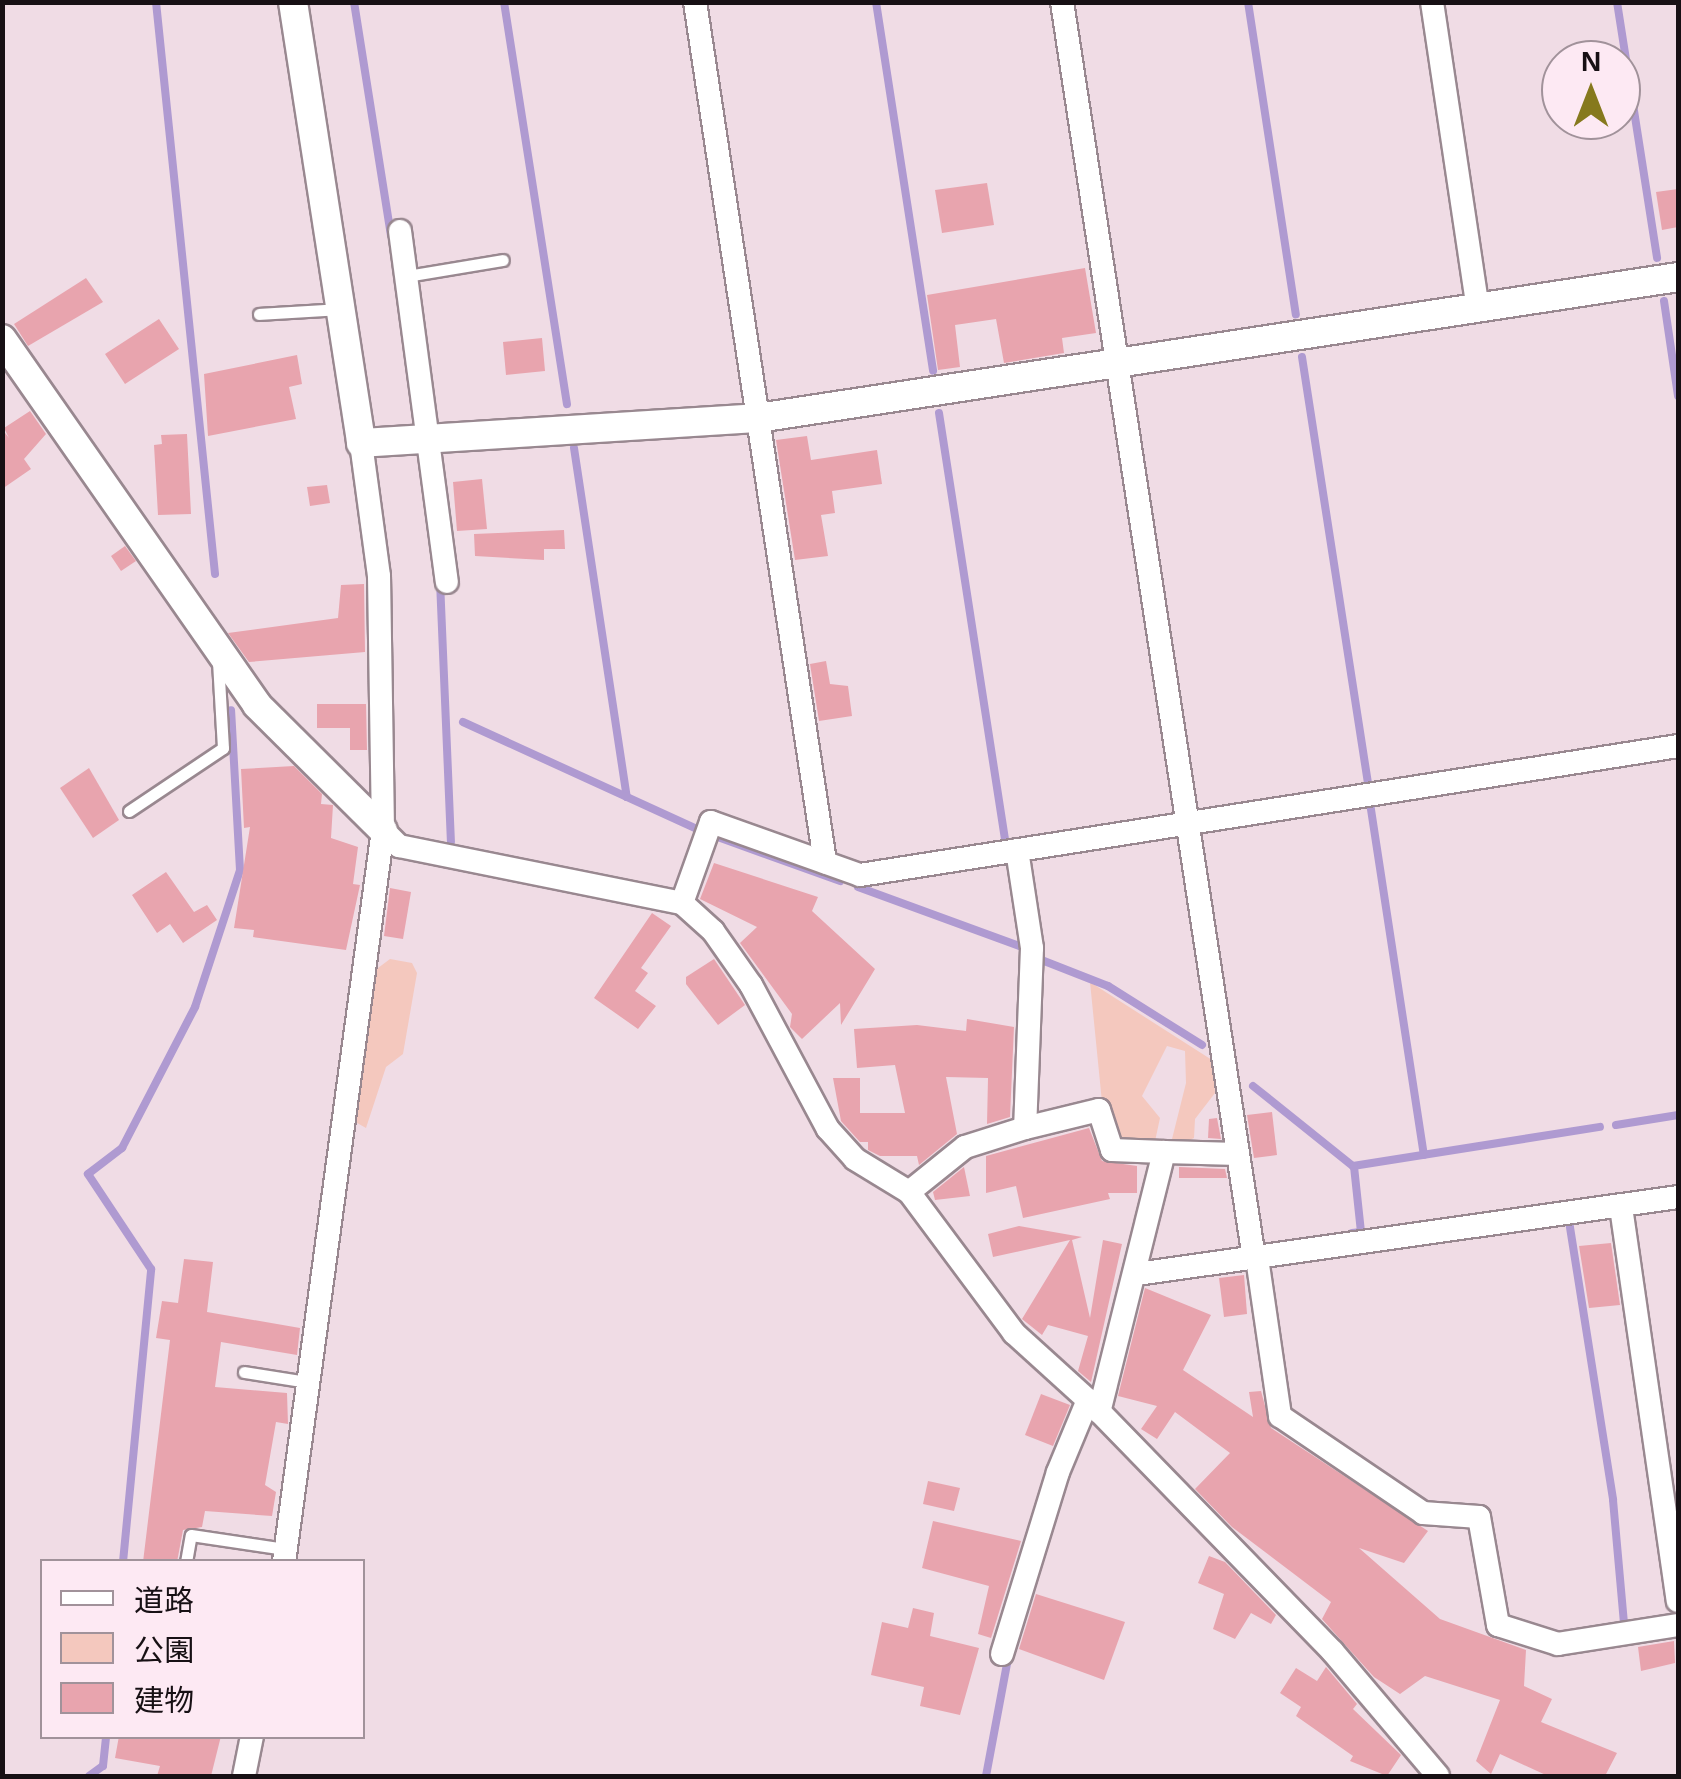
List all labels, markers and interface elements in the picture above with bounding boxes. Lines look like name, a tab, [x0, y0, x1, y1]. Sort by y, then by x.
north arrow	[1541, 40, 1641, 140]
text: N	[1581, 46, 1601, 77]
legend	[40, 1559, 365, 1739]
text: 道路	[134, 1584, 194, 1617]
text: 公園	[134, 1634, 194, 1667]
text: 建物	[134, 1684, 194, 1717]

